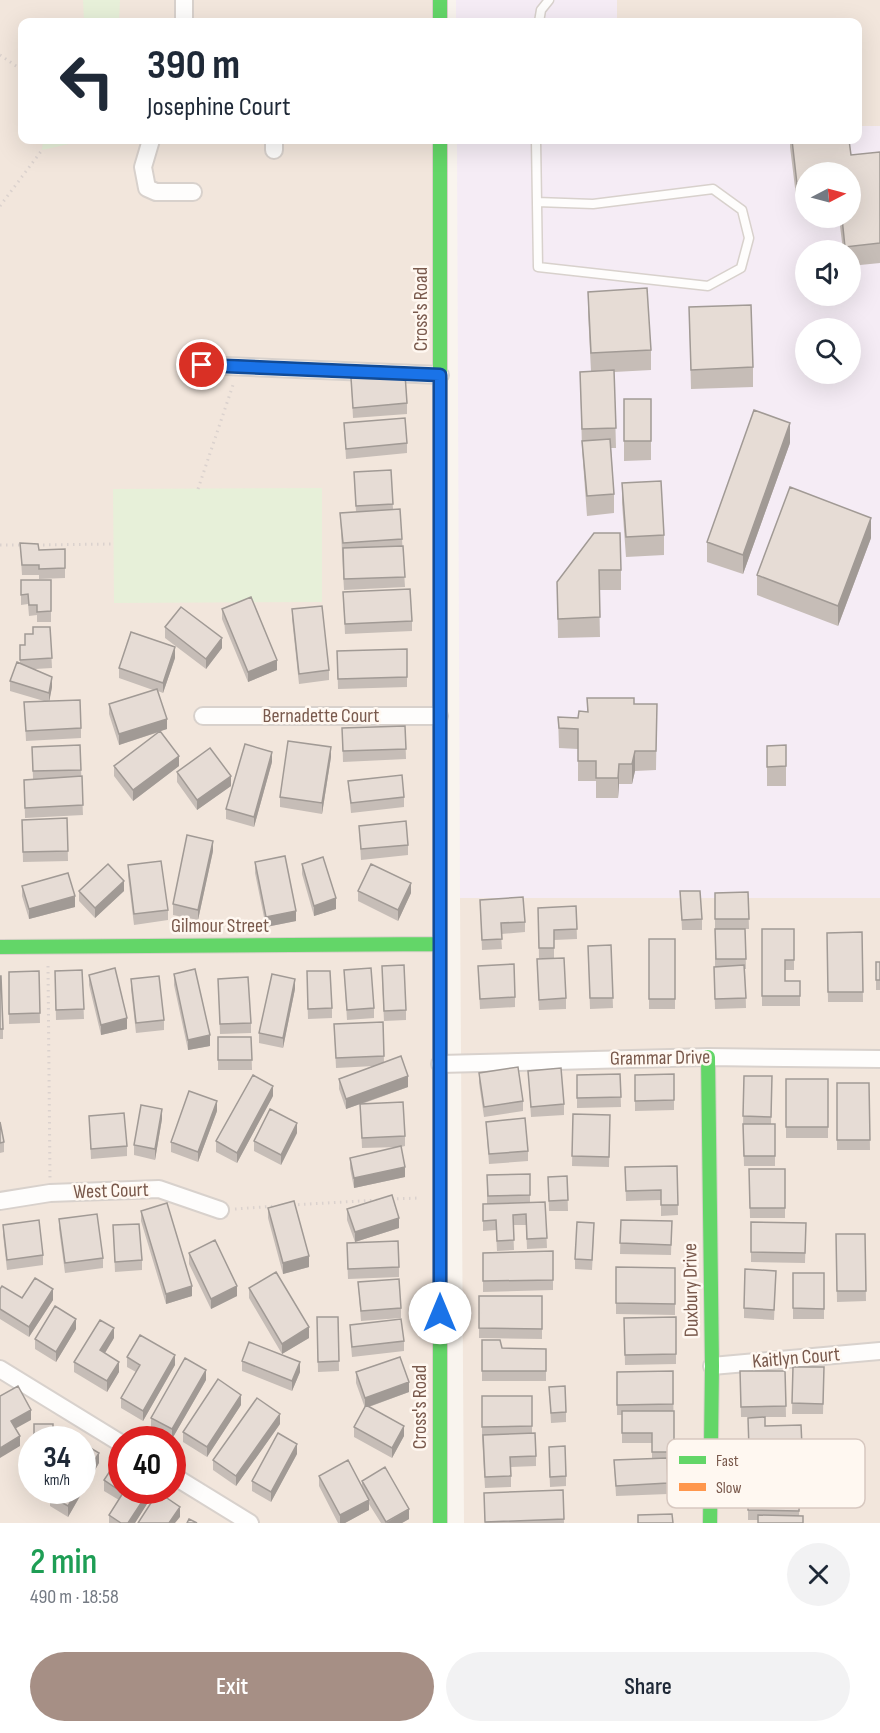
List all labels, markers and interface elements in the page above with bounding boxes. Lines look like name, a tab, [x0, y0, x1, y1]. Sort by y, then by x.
text: 390 m	[147, 40, 240, 91]
icon: left	[48, 42, 126, 120]
text: Josephine Court	[147, 91, 290, 123]
north arrow	[795, 162, 861, 228]
map controls	[795, 162, 861, 384]
button: sound	[795, 240, 861, 306]
street label: Cross's Road	[409, 267, 433, 351]
button: search	[795, 318, 861, 384]
pin	[176, 339, 227, 390]
icon: arrive	[185, 348, 218, 381]
street label: Bernadette Court	[263, 704, 379, 728]
street label: Gilmour Street	[171, 914, 269, 938]
street label: Grammar Drive	[610, 1045, 710, 1071]
street label: West Court	[73, 1178, 149, 1204]
street label: Duxbury Drive	[678, 1243, 704, 1337]
position arrow	[408, 1281, 472, 1345]
street label: Kaitlyn Court	[751, 1342, 841, 1374]
street label: Cross's Road	[408, 1365, 432, 1449]
speed limit sign: 40	[108, 1426, 186, 1504]
legend	[667, 1439, 865, 1508]
text: 34	[43, 1440, 71, 1476]
text: Fast	[716, 1452, 739, 1471]
text: km/h	[44, 1471, 70, 1490]
text: Slow	[716, 1479, 741, 1498]
text: 2 min	[30, 1541, 97, 1584]
button: close	[787, 1543, 850, 1606]
text: 490 m · 18:58	[30, 1585, 119, 1609]
button: Exit	[30, 1652, 434, 1721]
button: Share	[446, 1652, 850, 1721]

